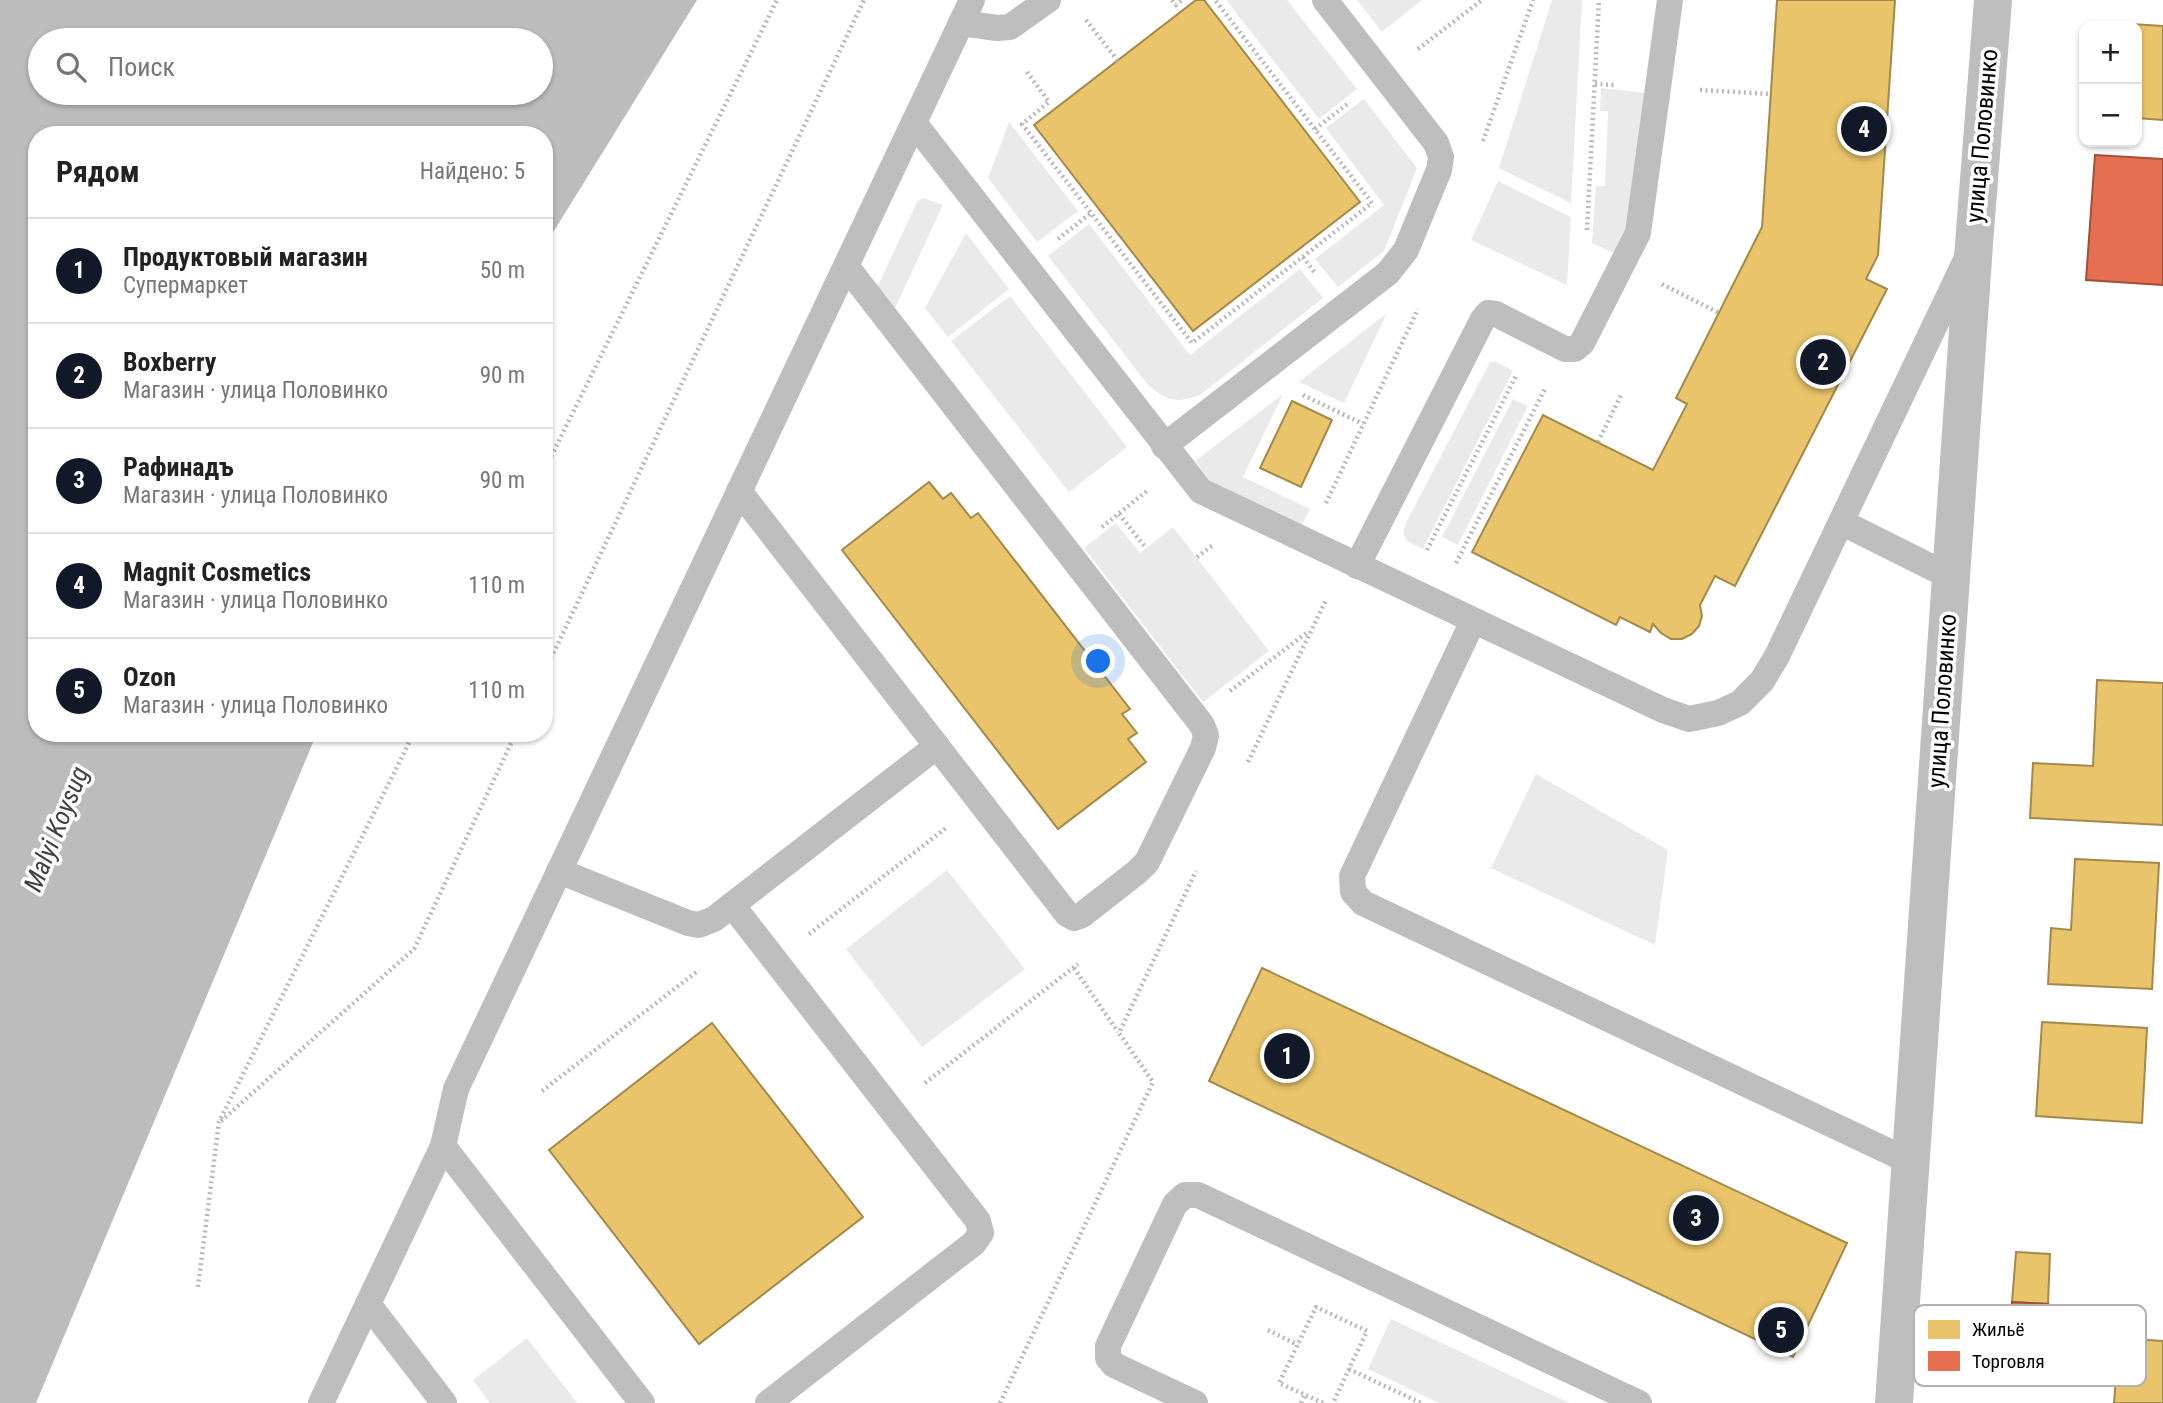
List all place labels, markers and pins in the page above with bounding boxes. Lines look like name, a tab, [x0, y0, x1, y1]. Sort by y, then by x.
pin: 4	[1841, 103, 1887, 155]
pin: 2	[1800, 336, 1846, 388]
pin: 1	[1264, 1030, 1310, 1082]
pin: 3	[1673, 1192, 1719, 1244]
pin: 5	[1758, 1304, 1804, 1356]

